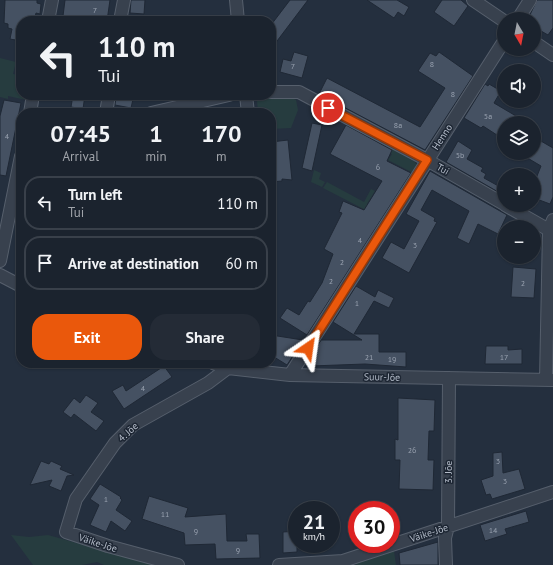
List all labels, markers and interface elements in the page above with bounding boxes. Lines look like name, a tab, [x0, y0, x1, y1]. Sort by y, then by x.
house number: 7	[93, 5, 97, 15]
north arrow	[497, 12, 541, 56]
map controls	[497, 12, 541, 264]
text: 110 m	[98, 28, 175, 65]
icon: left	[32, 32, 84, 84]
house number: 8	[430, 59, 434, 69]
house number: 7	[291, 61, 295, 71]
text: Tui	[98, 64, 121, 87]
button: sound	[497, 64, 541, 108]
house number: 8	[451, 89, 455, 99]
pin	[311, 91, 345, 125]
icon: arrive	[317, 97, 339, 119]
house number: 5a	[484, 111, 492, 121]
button: layers	[497, 116, 541, 160]
text: 07:45	[50, 118, 111, 149]
text: 1	[149, 118, 163, 149]
text: 170	[201, 118, 242, 149]
house number: 8a	[394, 120, 402, 130]
street label: Henno	[429, 122, 455, 152]
house number: 4	[5, 131, 10, 141]
text: Arrival	[63, 148, 99, 165]
text: min	[145, 148, 167, 165]
text: m	[216, 148, 227, 165]
house number: 5b	[456, 150, 464, 160]
street label: Tui	[434, 160, 452, 178]
house number: 6	[376, 162, 380, 172]
button: +	[497, 168, 541, 212]
text: Turn left	[68, 185, 122, 204]
icon: left	[34, 192, 56, 214]
text: 110 m	[217, 194, 258, 213]
text: Tui	[68, 204, 84, 221]
button: −	[497, 220, 541, 264]
house number: 4	[358, 235, 363, 245]
house number: 3	[413, 240, 417, 250]
icon: arrive	[34, 252, 56, 274]
text: Arrive at destination	[68, 254, 199, 273]
text: 60 m	[225, 254, 258, 273]
house number: 2	[340, 257, 344, 267]
house number: 2	[329, 276, 333, 286]
house number: 2	[521, 278, 525, 288]
house number: 1	[355, 298, 359, 308]
button: Exit	[32, 314, 142, 360]
button: Share	[150, 314, 260, 360]
position arrow	[287, 327, 329, 369]
house number: 21	[365, 352, 373, 362]
house number: 17	[500, 352, 508, 362]
house number: 19	[388, 354, 396, 364]
street label: Suur-Jõe	[364, 370, 400, 384]
house number: 4	[141, 383, 146, 393]
street label: 4. Jõe	[115, 420, 141, 444]
house number: 26	[408, 445, 416, 455]
house number: 3	[496, 456, 500, 466]
street label: 3. Jõe	[442, 461, 455, 483]
house number: 3	[503, 476, 507, 486]
house number: 1	[104, 494, 108, 504]
speed limit sign: 30	[348, 501, 400, 553]
house number: 11	[161, 509, 169, 519]
text: 21	[303, 509, 325, 535]
street label: Väike-Jõe	[407, 521, 450, 546]
house number: 14	[489, 525, 498, 535]
house number: 9	[194, 526, 198, 536]
street label: Väike-Jõe	[76, 530, 119, 555]
text: km/h	[303, 530, 325, 543]
house number: 9	[236, 545, 240, 555]

